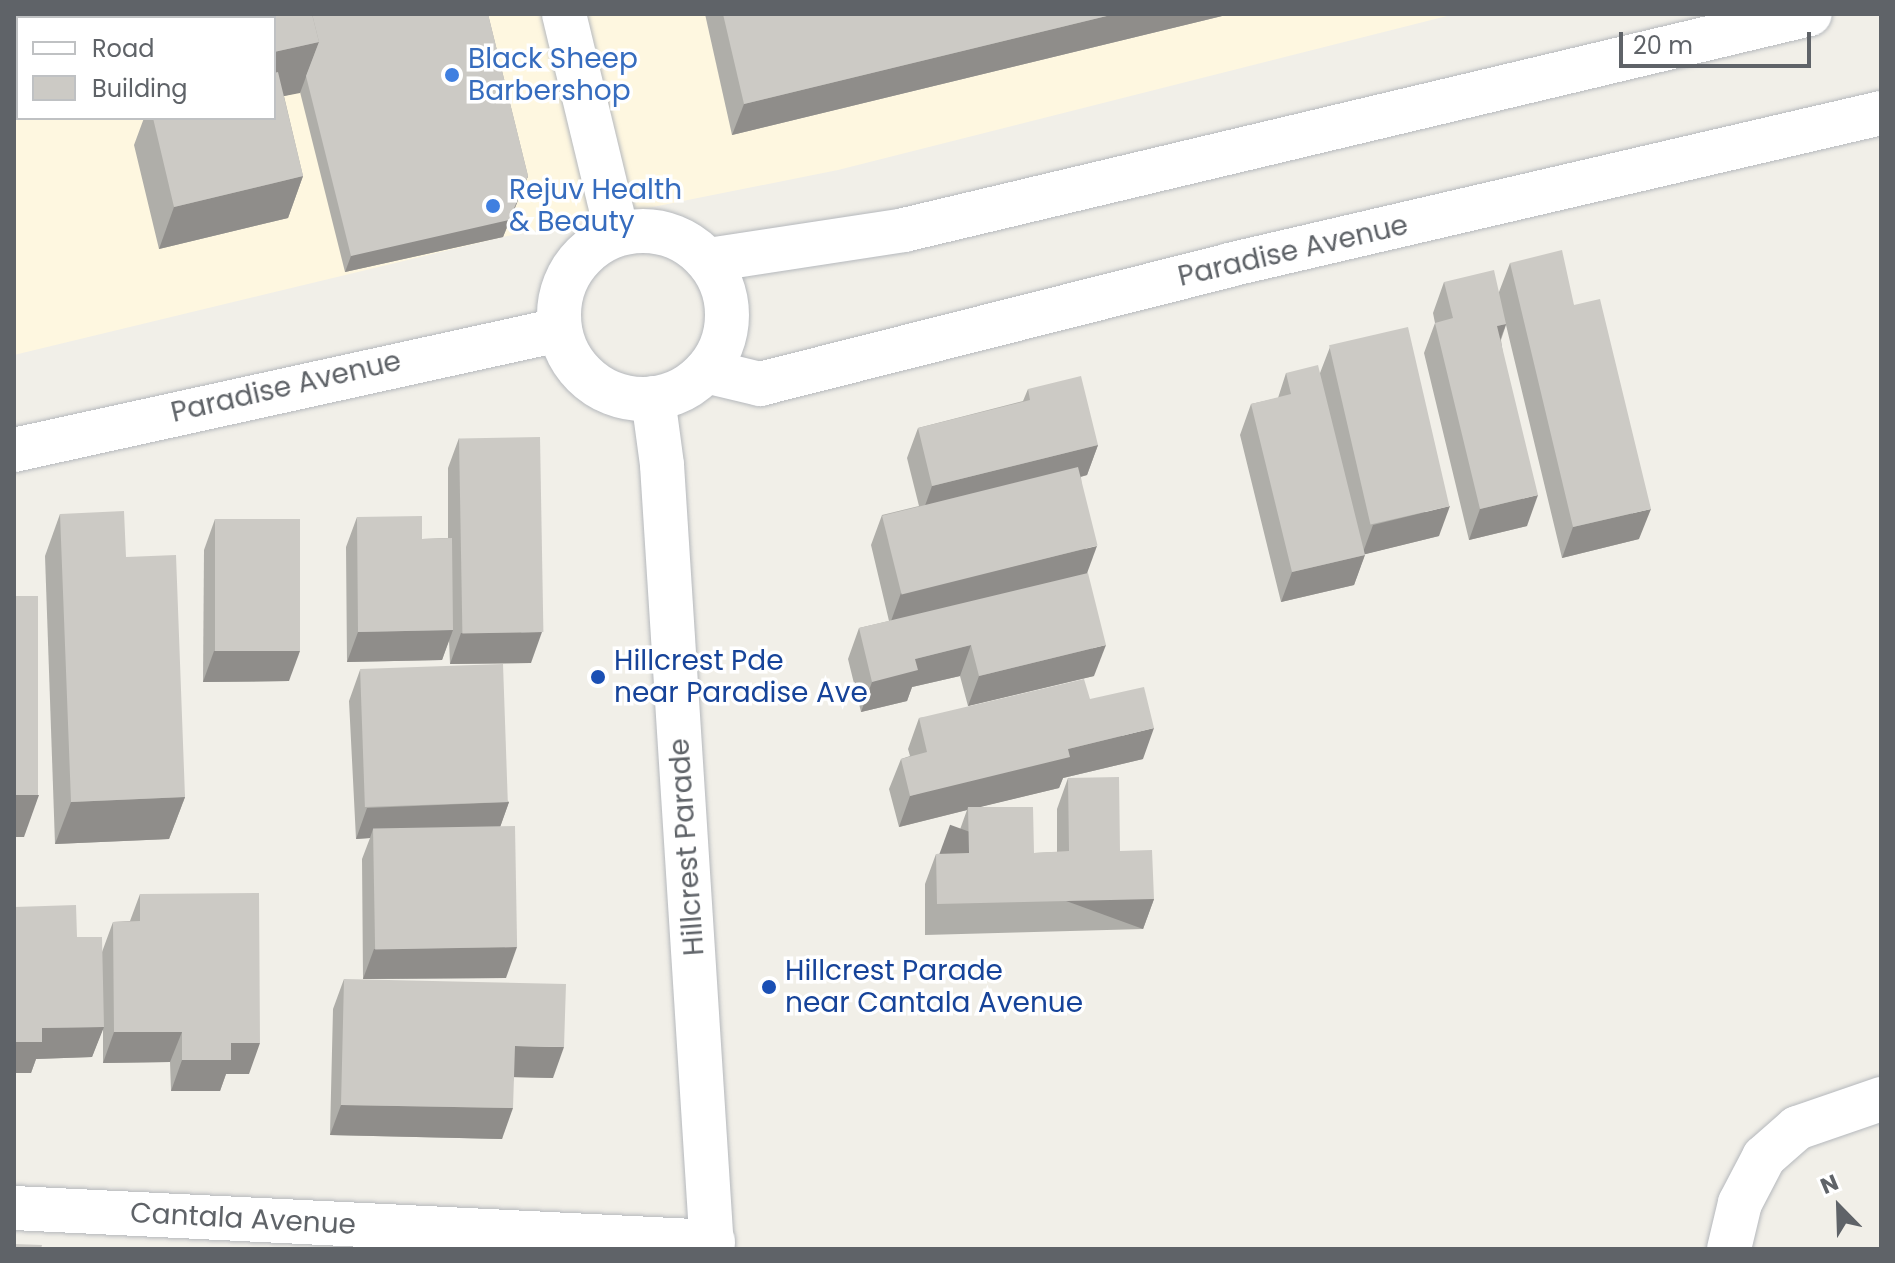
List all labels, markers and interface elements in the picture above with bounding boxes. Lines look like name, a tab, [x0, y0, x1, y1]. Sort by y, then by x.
legend	[16, 16, 276, 120]
scale bar	[1623, 16, 1815, 66]
text: 20 m	[1633, 29, 1693, 62]
text: Road	[92, 32, 154, 65]
place label: Black Sheep Barbershop	[468, 42, 638, 108]
marker: Black Sheep Barbershop	[443, 66, 461, 84]
text: Building	[92, 72, 188, 105]
place label: Rejuv Health & Beauty	[509, 173, 682, 239]
marker: Rejuv Health & Beauty	[484, 197, 502, 215]
street label: Paradise Avenue	[1175, 208, 1411, 294]
street label: Paradise Avenue	[168, 344, 404, 430]
place label: Hillcrest Pde near Paradise Ave	[614, 644, 868, 710]
marker: Hillcrest Pde near Paradise Ave	[589, 668, 607, 686]
street label: Hillcrest Parade	[663, 737, 711, 957]
place label: Hillcrest Parade near Cantala Avenue	[785, 954, 1083, 1020]
marker: Hillcrest Parade near Cantala Avenue	[760, 978, 778, 996]
north arrow	[1799, 1167, 1879, 1247]
text: N	[1816, 1167, 1843, 1202]
street label: Cantala Avenue	[129, 1196, 357, 1242]

